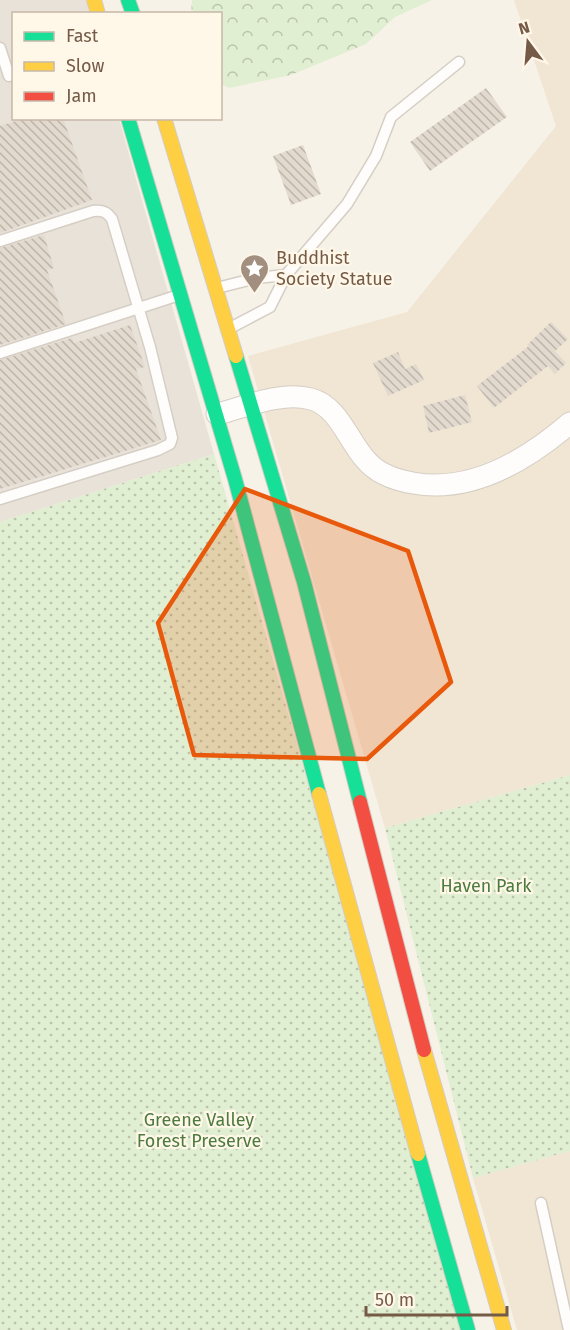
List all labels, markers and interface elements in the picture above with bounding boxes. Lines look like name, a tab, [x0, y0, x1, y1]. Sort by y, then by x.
legend	[12, 12, 222, 120]
north arrow	[498, 12, 558, 72]
text: N	[516, 17, 532, 39]
text: Fast	[66, 25, 99, 47]
text: Slow	[66, 55, 105, 77]
text: Jam	[66, 85, 97, 107]
place label: Buddhist Society Statue	[276, 247, 393, 290]
place icon: Buddhist Society Statue	[239, 252, 271, 294]
park label: Haven Park	[440, 875, 532, 897]
park label: Greene Valley Forest Preserve	[137, 1109, 261, 1152]
scale bar	[366, 1279, 507, 1317]
text: 50 m	[375, 1289, 414, 1311]

